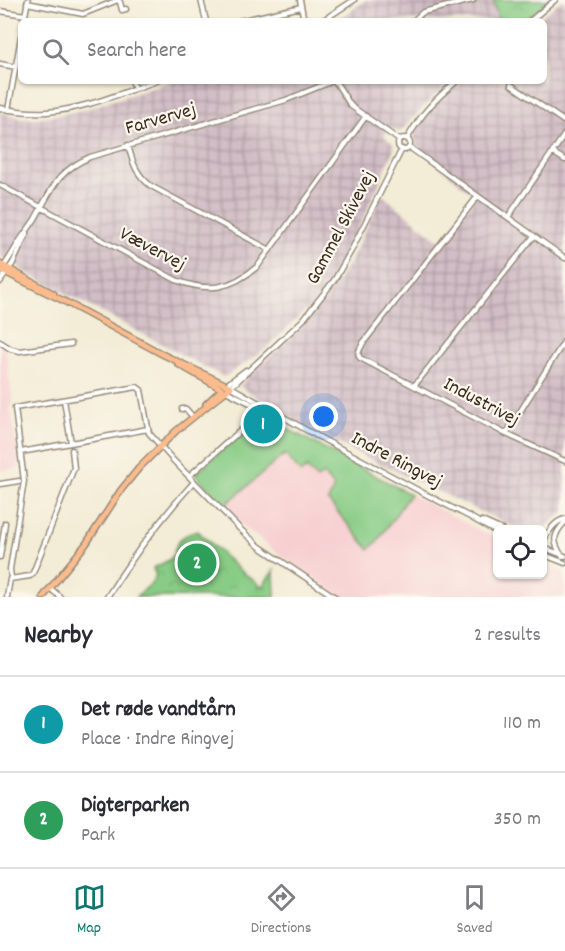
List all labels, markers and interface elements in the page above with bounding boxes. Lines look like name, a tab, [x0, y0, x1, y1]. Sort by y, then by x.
search box	[18, 18, 547, 84]
icon: search	[39, 35, 72, 68]
text: Search here	[87, 36, 186, 67]
street label: Farvervej	[122, 97, 200, 143]
street label: Gammel Skivevej	[300, 166, 384, 290]
street label: Vævervej	[114, 221, 190, 279]
street label: Industrivej	[438, 371, 524, 435]
pin: 1	[244, 402, 282, 446]
your location	[309, 402, 338, 431]
street label: Indre Ringvej	[346, 425, 446, 497]
map controls	[493, 525, 547, 579]
button: locate	[493, 525, 547, 579]
pin: 2	[178, 540, 216, 586]
text: Nearby	[24, 618, 92, 655]
text: 2 results	[474, 622, 541, 650]
text: Det røde vandtårn	[81, 695, 236, 726]
text: 1	[41, 710, 46, 738]
text: 110 m	[503, 710, 541, 738]
text: Place · Indre Ringvej	[81, 726, 234, 754]
text: Digterparken	[81, 791, 189, 822]
text: 2	[39, 806, 48, 834]
text: 350 m	[494, 806, 541, 834]
text: Park	[81, 822, 115, 850]
tab: Map	[73, 881, 106, 940]
tab: Directions	[251, 881, 311, 940]
tab: Saved	[457, 881, 492, 940]

